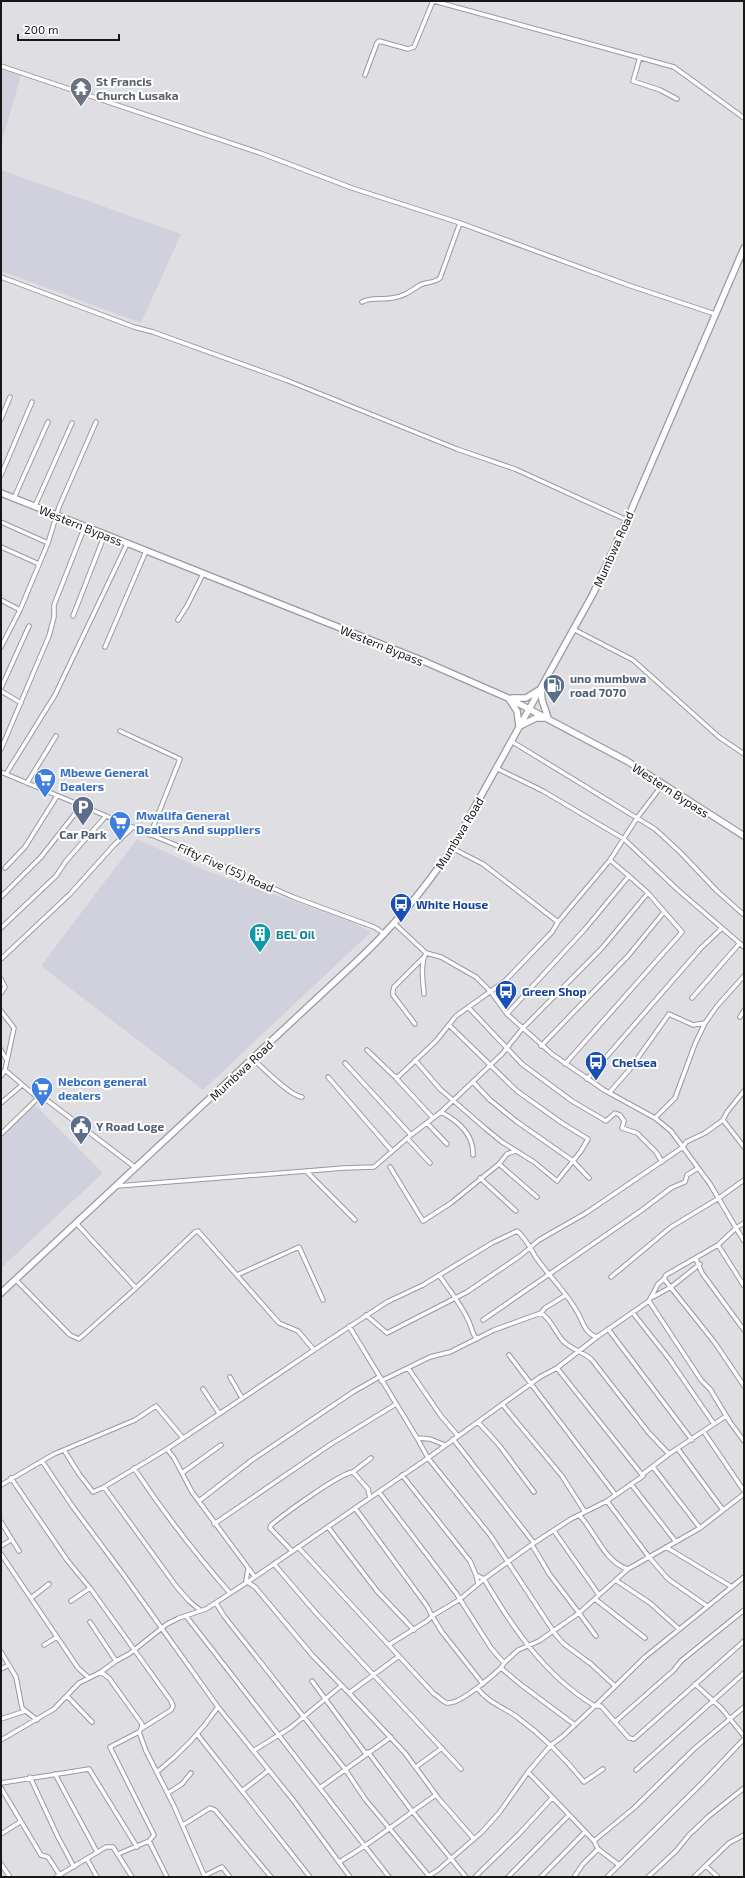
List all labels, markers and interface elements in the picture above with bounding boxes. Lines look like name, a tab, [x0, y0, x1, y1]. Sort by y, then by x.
scale bar	[18, 16, 119, 42]
text: 200 m	[24, 22, 58, 36]
place label: St Francis Church Lusaka	[96, 74, 179, 102]
temple icon: St Francis Church Lusaka	[68, 75, 94, 108]
street label: Western Bypass	[37, 502, 125, 548]
street label: Mumbwa Road	[590, 509, 636, 589]
street label: Western Bypass	[338, 622, 426, 668]
place label: uno mumbwa road 7070	[570, 671, 646, 699]
fuel station icon: uno mumbwa road 7070	[541, 672, 567, 705]
street label: Western Bypass	[630, 760, 712, 820]
place label: Mbewe General Dealers	[60, 765, 149, 793]
supermarket icon: Mbewe General Dealers	[32, 766, 58, 799]
parking icon: Car Park	[70, 794, 96, 827]
street label: Mumbwa Road	[432, 794, 486, 872]
place label: Mwalifa General Dealers And suppliers	[136, 808, 261, 836]
supermarket icon: Mwalifa General Dealers And suppliers	[107, 809, 133, 842]
place label: Car Park	[59, 827, 107, 841]
street label: Fifty Five (55) Road	[176, 840, 276, 894]
bus stop icon: White House	[388, 891, 414, 924]
place label: White House	[416, 897, 488, 911]
building icon: BEL Oil	[247, 921, 273, 954]
place label: BEL Oil	[276, 927, 315, 941]
bus stop icon: Green Shop	[493, 978, 519, 1011]
place label: Green Shop	[522, 984, 587, 998]
street label: Mumbwa Road	[206, 1037, 276, 1103]
bus stop icon: Chelsea	[583, 1049, 609, 1082]
place label: Chelsea	[612, 1055, 657, 1069]
place label: Nebcon general dealers	[58, 1074, 147, 1102]
supermarket icon: Nebcon general dealers	[29, 1075, 55, 1108]
public building icon: Y Road Loge	[68, 1113, 94, 1146]
place label: Y Road Loge	[96, 1119, 164, 1133]

